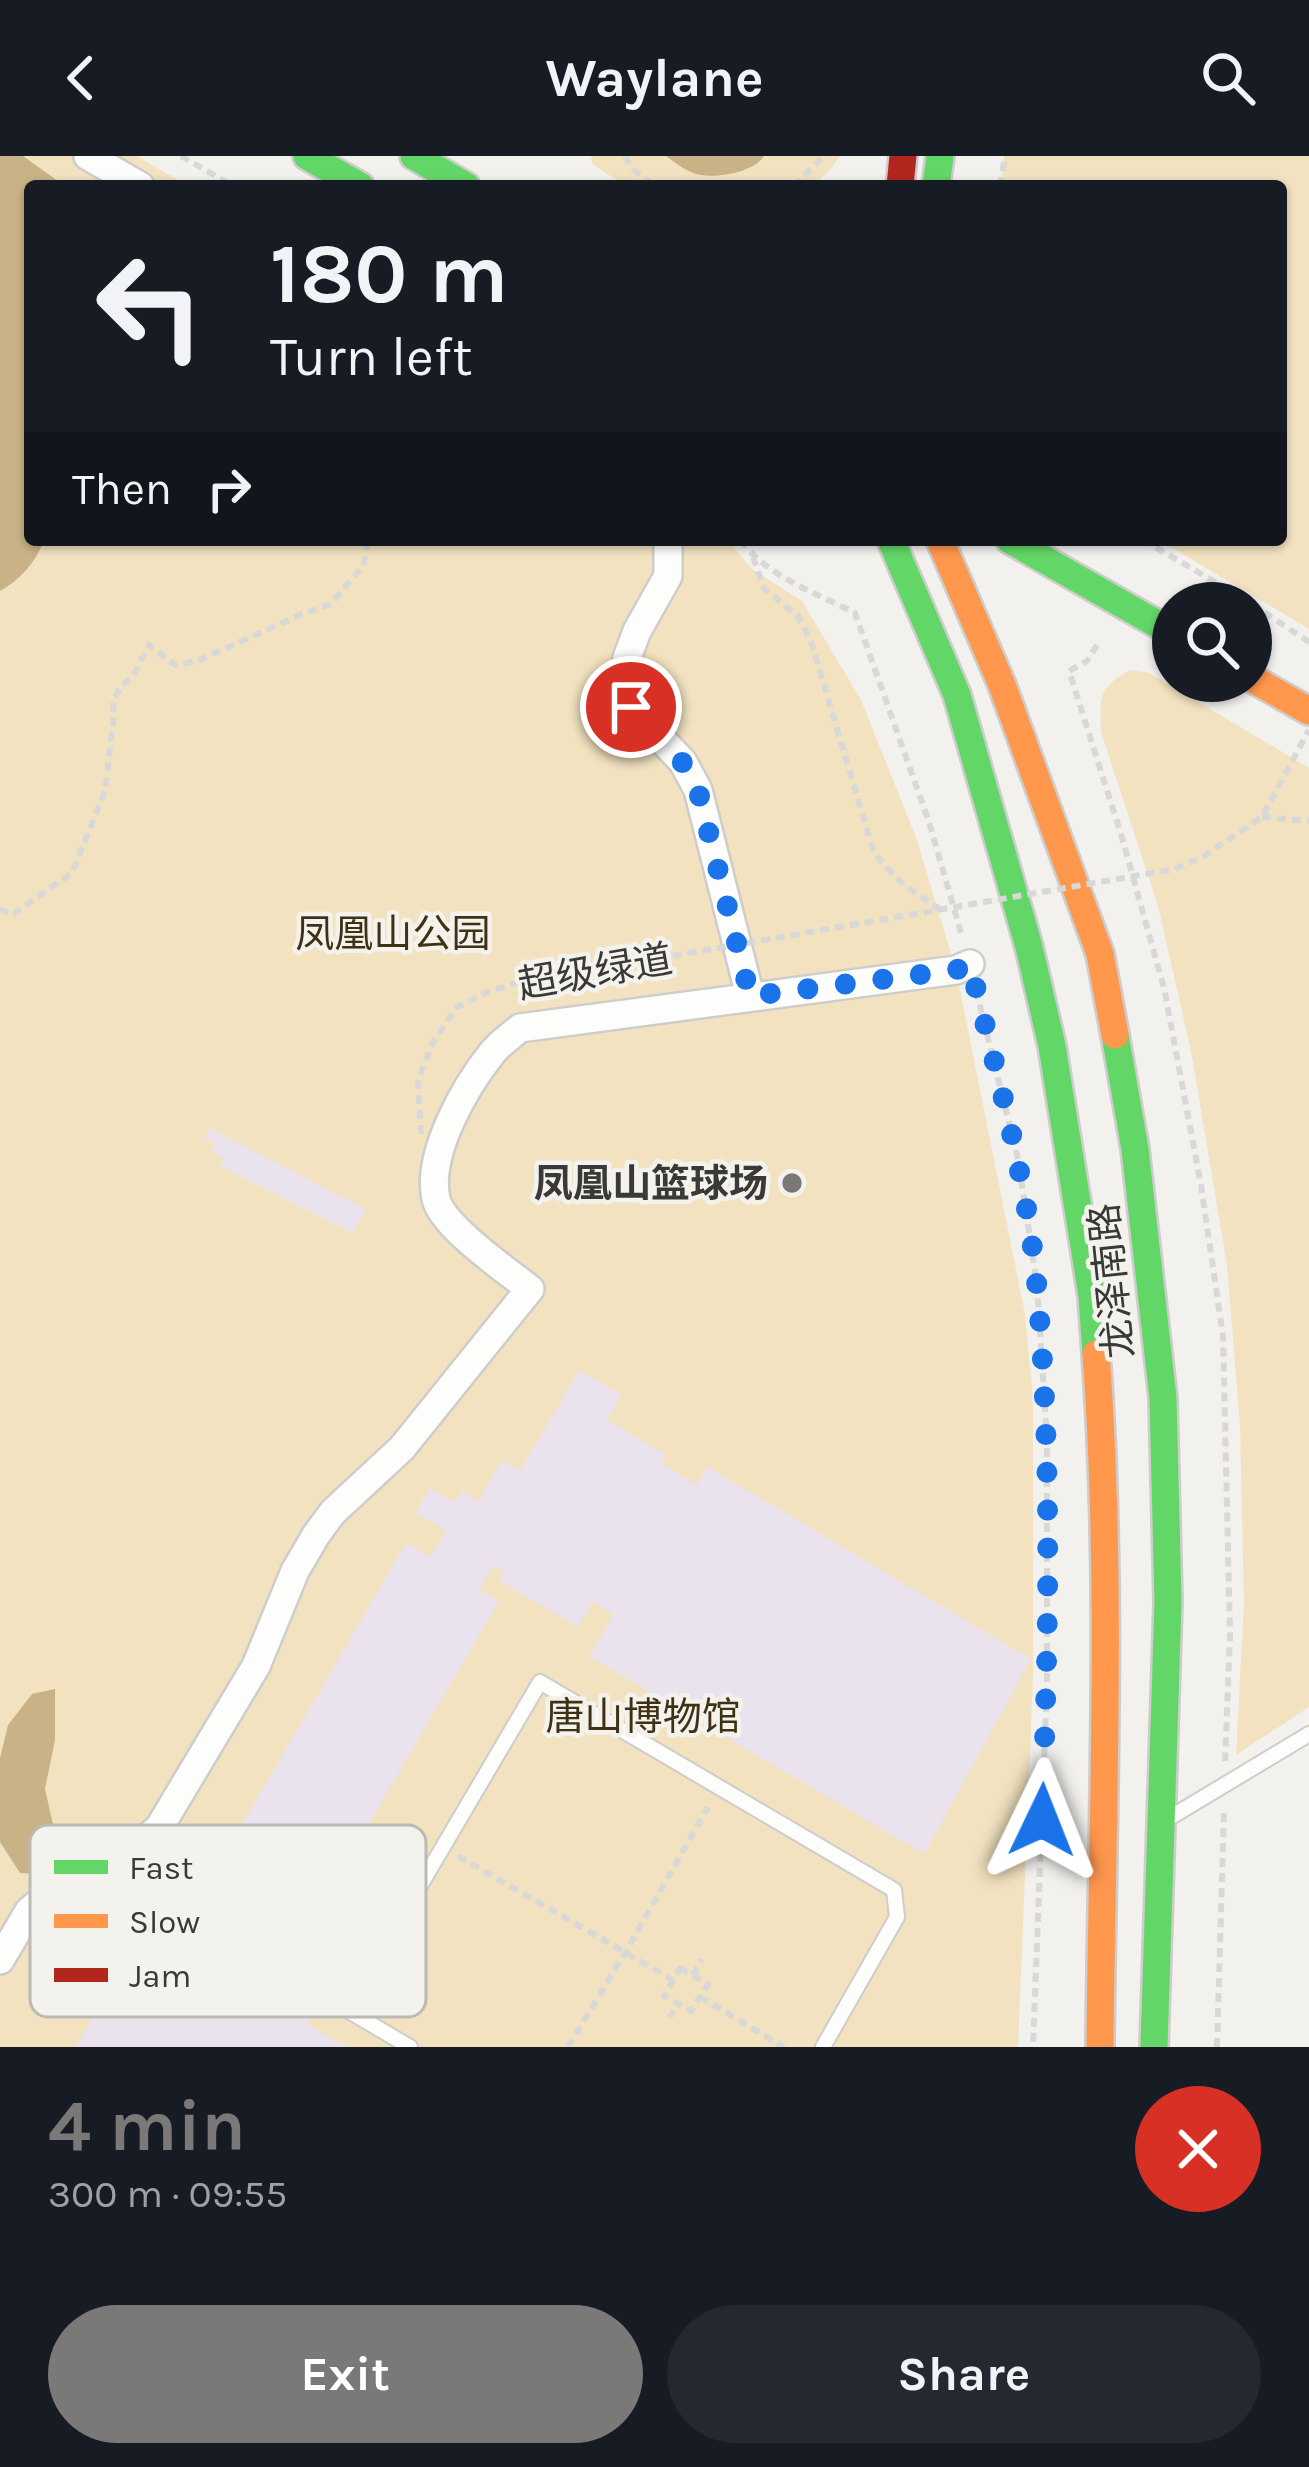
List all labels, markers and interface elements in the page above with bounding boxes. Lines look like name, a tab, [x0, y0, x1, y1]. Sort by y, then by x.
icon: back	[48, 45, 114, 111]
icon: search	[1195, 45, 1261, 111]
text: Waylane	[545, 46, 764, 110]
text: 180 m	[270, 225, 508, 323]
icon: left	[72, 228, 228, 384]
text: Turn left	[270, 325, 473, 389]
icon: right	[196, 456, 262, 522]
text: Then	[72, 463, 172, 515]
map controls	[1152, 582, 1272, 702]
button: search	[1152, 582, 1272, 702]
pin	[580, 656, 682, 758]
icon: arrive	[598, 674, 664, 740]
park label: 凤凰山公园	[295, 911, 491, 957]
street label: 超级绿道	[514, 936, 676, 1008]
place label: 凤凰山篮球场	[534, 1161, 768, 1207]
marker: 凤凰山篮球场	[779, 1170, 805, 1196]
street label: 龙泽南路	[1081, 1201, 1143, 1361]
park label: 唐山博物馆	[545, 1694, 741, 1740]
position arrow	[979, 1757, 1105, 1883]
legend	[30, 1825, 426, 2017]
text: Fast	[129, 1849, 193, 1887]
text: Slow	[129, 1903, 200, 1941]
text: Jam	[129, 1957, 191, 1995]
text: 4 min	[48, 2084, 246, 2168]
button: close	[1135, 2086, 1261, 2212]
text: 300 m · 09:55	[48, 2171, 287, 2217]
button: Exit	[48, 2305, 643, 2443]
button: Share	[667, 2305, 1261, 2443]

